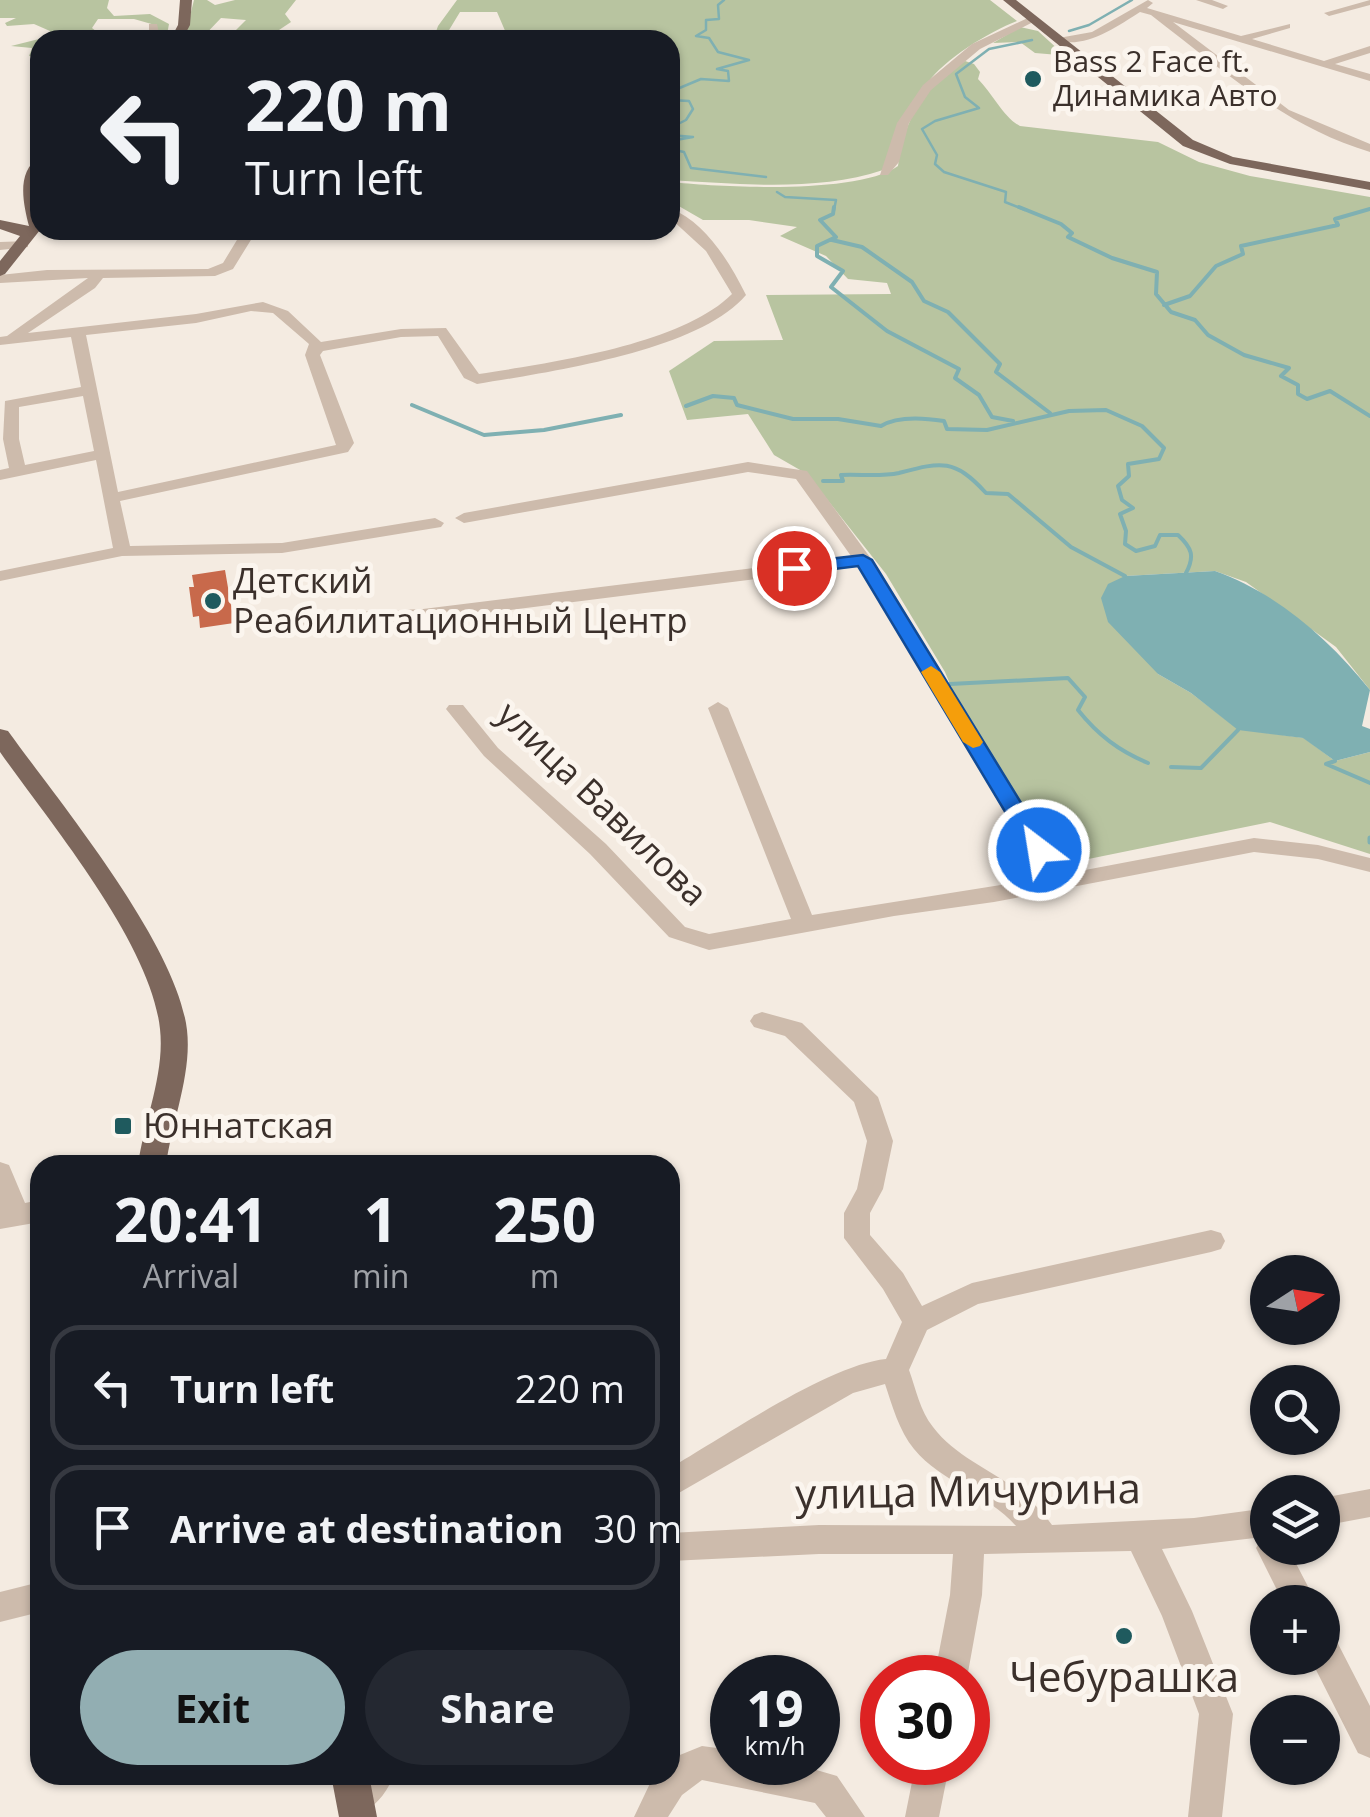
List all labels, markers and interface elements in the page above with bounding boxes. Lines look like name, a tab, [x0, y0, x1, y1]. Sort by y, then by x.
place label: Bass 2 Face ft. Динамика Авто	[1053, 40, 1278, 115]
text: 220 m	[245, 56, 452, 152]
marker: Bass 2 Face ft. Динамика Авто	[1022, 68, 1044, 90]
icon: left	[80, 70, 210, 200]
text: Turn left	[245, 147, 423, 208]
pin	[752, 526, 837, 611]
icon: arrive	[767, 541, 822, 596]
place label: Детский Реабилитационный Центр	[233, 556, 688, 643]
marker: Детский Реабилитационный Центр	[202, 590, 224, 612]
street label: улица Вавилова	[488, 690, 718, 915]
position arrow	[987, 798, 1091, 902]
place label: Юннатская	[143, 1101, 334, 1148]
marker: Юннатская	[112, 1115, 134, 1137]
text: 20:41	[114, 1178, 268, 1260]
text: 1	[364, 1178, 398, 1260]
text: 250	[493, 1178, 596, 1260]
text: Arrival	[143, 1254, 239, 1297]
text: min	[352, 1254, 409, 1297]
text: m	[530, 1254, 559, 1297]
north arrow	[1250, 1255, 1340, 1345]
map controls	[1250, 1255, 1340, 1785]
icon: left	[85, 1360, 140, 1415]
text: Turn left	[170, 1362, 334, 1414]
text: 220 m	[515, 1362, 625, 1414]
button: search	[1250, 1365, 1340, 1455]
street label: улица Мичурина	[795, 1458, 1141, 1521]
button: layers	[1250, 1475, 1340, 1565]
icon: arrive	[85, 1500, 140, 1555]
text: Arrive at destination	[170, 1502, 564, 1554]
text: 30 m	[594, 1502, 682, 1554]
button: +	[1250, 1585, 1340, 1675]
marker: Чебурашка	[1113, 1625, 1135, 1647]
place label: Чебурашка	[1009, 1647, 1239, 1704]
button: Exit	[80, 1650, 345, 1765]
button: Share	[365, 1650, 630, 1765]
speed limit sign: 30	[860, 1655, 990, 1785]
text: 19	[746, 1674, 804, 1742]
button: −	[1250, 1695, 1340, 1785]
text: km/h	[745, 1728, 805, 1762]

